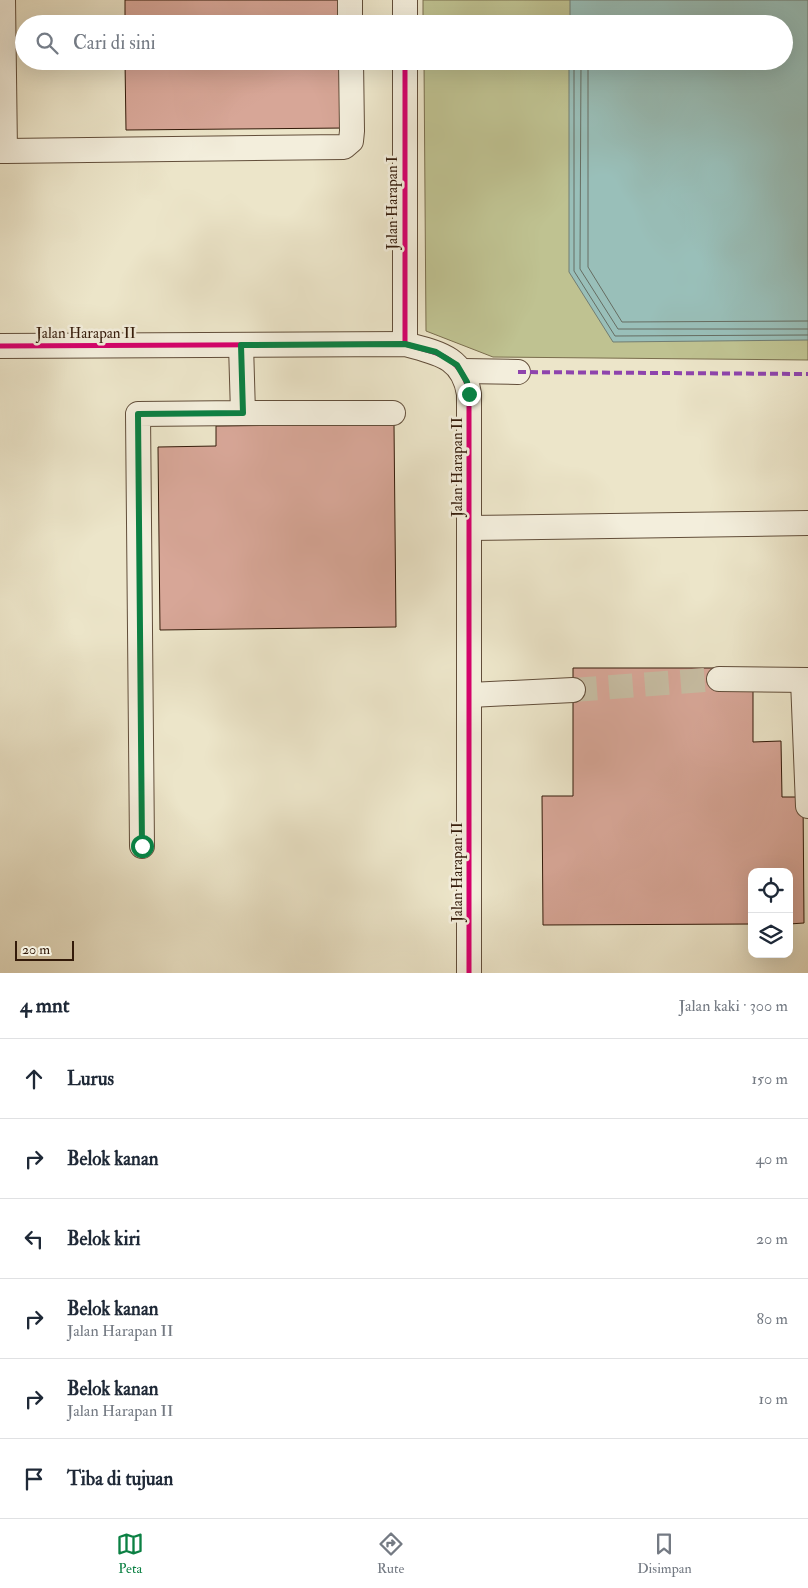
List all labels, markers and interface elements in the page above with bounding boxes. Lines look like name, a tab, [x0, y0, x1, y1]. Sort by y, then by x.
search box	[15, 15, 793, 70]
icon: search	[33, 29, 61, 57]
text: Cari di sini	[73, 31, 156, 55]
street label: Jalan Harapan I	[383, 156, 403, 251]
street label: Jalan Harapan II	[35, 324, 136, 344]
route end	[458, 383, 481, 406]
street label: Jalan Harapan II	[448, 417, 468, 518]
street label: Jalan Harapan II	[448, 822, 468, 923]
route start	[131, 835, 154, 858]
map controls	[748, 868, 793, 958]
button: locate	[748, 868, 793, 913]
button: layers	[748, 913, 793, 958]
scale bar	[15, 938, 74, 961]
text: 20 m	[22, 941, 50, 958]
text: 4 mnt	[20, 992, 70, 1019]
text: Jalan kaki · 300 m	[679, 996, 788, 1016]
icon: ahead	[20, 1065, 48, 1093]
text: Lurus	[67, 1067, 114, 1091]
text: 150 m	[751, 1069, 788, 1089]
icon: right	[20, 1145, 48, 1173]
text: Belok kanan	[67, 1147, 158, 1171]
text: 40 m	[755, 1149, 788, 1169]
icon: left	[20, 1225, 48, 1253]
text: Belok kiri	[67, 1227, 141, 1251]
text: 20 m	[756, 1229, 788, 1249]
text: Belok kanan	[67, 1297, 158, 1321]
icon: right	[20, 1305, 48, 1333]
text: 80 m	[757, 1309, 788, 1329]
text: Jalan Harapan II	[67, 1321, 173, 1341]
text: Belok kanan	[67, 1377, 158, 1401]
icon: right	[20, 1385, 48, 1413]
text: 10 m	[758, 1389, 788, 1409]
text: Jalan Harapan II	[67, 1401, 173, 1421]
icon: arrive	[20, 1465, 48, 1493]
text: Tiba di tujuan	[67, 1467, 173, 1491]
tab: Peta	[116, 1530, 144, 1577]
tab: Rute	[377, 1530, 405, 1577]
tab: Disimpan	[637, 1530, 692, 1577]

